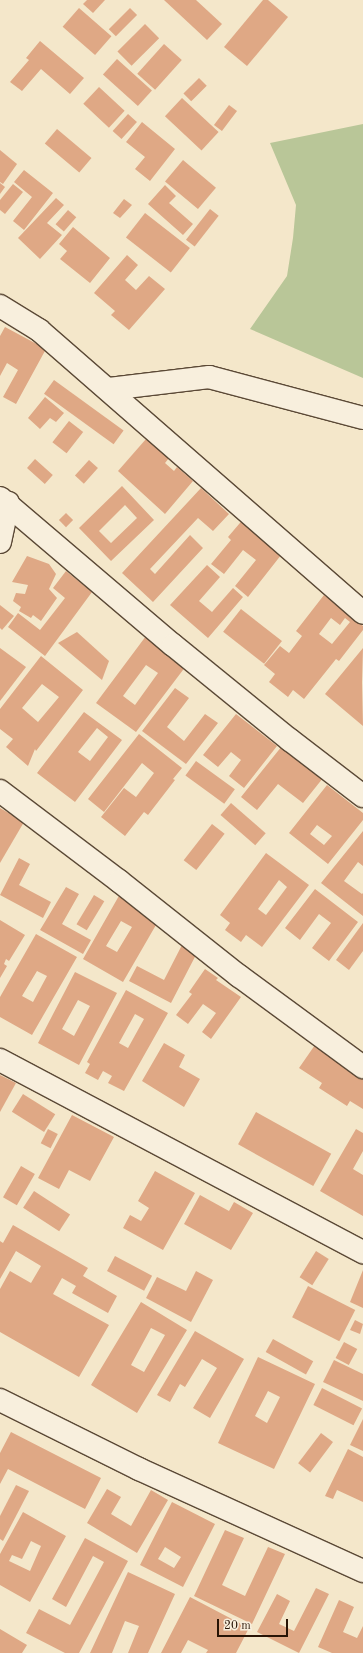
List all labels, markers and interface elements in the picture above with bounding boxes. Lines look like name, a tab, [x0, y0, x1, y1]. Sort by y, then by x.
scale bar	[219, 1611, 290, 1637]
text: 20 m	[224, 1620, 251, 1632]

